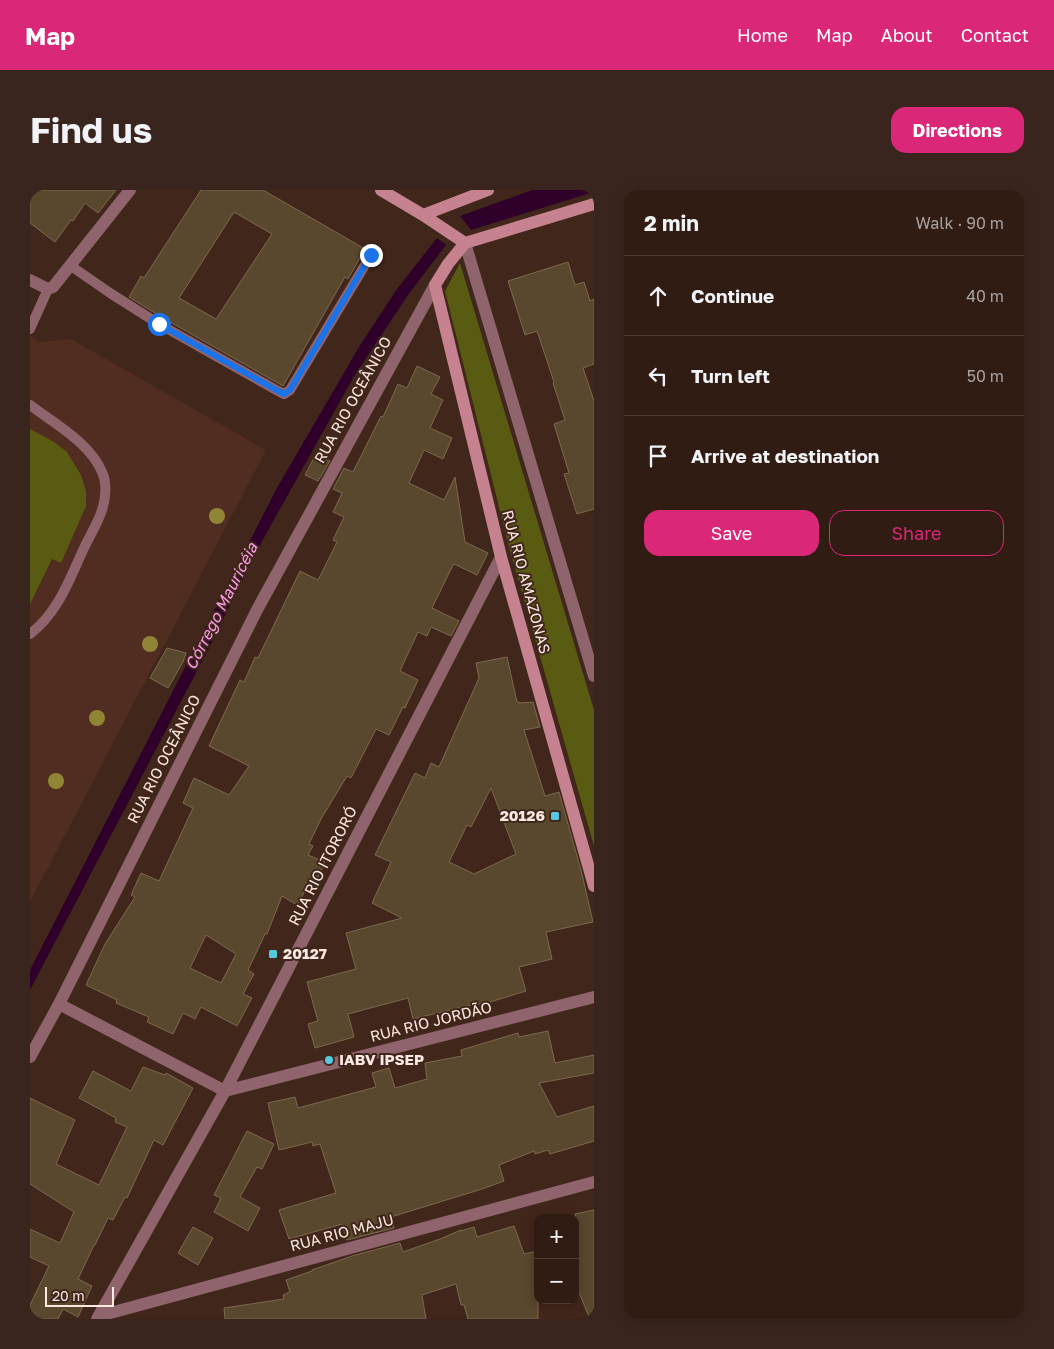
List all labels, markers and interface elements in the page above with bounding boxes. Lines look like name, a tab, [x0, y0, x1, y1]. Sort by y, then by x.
text: Map	[25, 21, 75, 50]
text: Home	[737, 24, 788, 46]
text: Map	[816, 24, 853, 46]
text: About	[881, 24, 933, 46]
text: Contact	[961, 24, 1029, 46]
button: Directions	[891, 107, 1024, 153]
text: Find us	[30, 109, 152, 151]
text: 2 min	[644, 210, 699, 236]
text: Walk · 90 m	[916, 213, 1004, 233]
route end	[360, 244, 383, 267]
icon: ahead	[644, 282, 672, 310]
text: Continue	[691, 284, 774, 307]
text: 40 m	[966, 286, 1004, 306]
route start	[148, 313, 171, 336]
street label: RUA RIO OCEÂNICO	[310, 333, 394, 466]
icon: left	[644, 362, 672, 390]
text: Turn left	[691, 364, 770, 387]
text: 50 m	[967, 366, 1004, 386]
icon: arrive	[644, 442, 672, 470]
text: Arrive at destination	[691, 444, 879, 467]
street label: RUA RIO AMAZONAS	[499, 508, 555, 656]
button: Save	[644, 510, 819, 556]
button: Share	[829, 510, 1004, 556]
water label: Córrego Mauricéia	[180, 538, 262, 673]
street label: RUA RIO OCEÂNICO	[123, 691, 203, 826]
street label: RUA RIO ITORORÓ	[284, 803, 360, 928]
place label: 20126	[500, 806, 545, 824]
marker: 20126	[549, 810, 561, 822]
place label: 20127	[283, 944, 327, 962]
marker: 20127	[267, 948, 279, 960]
street label: RUA RIO JORDÃO	[368, 997, 493, 1045]
place label: IABV IPSEP	[339, 1050, 424, 1068]
marker: IABV IPSEP	[323, 1054, 335, 1066]
street label: RUA RIO MAJU	[288, 1210, 396, 1255]
map controls	[534, 1214, 579, 1304]
button: +	[534, 1214, 579, 1259]
button: −	[534, 1259, 579, 1304]
scale bar	[45, 1284, 114, 1307]
text: 20 m	[52, 1287, 85, 1304]

